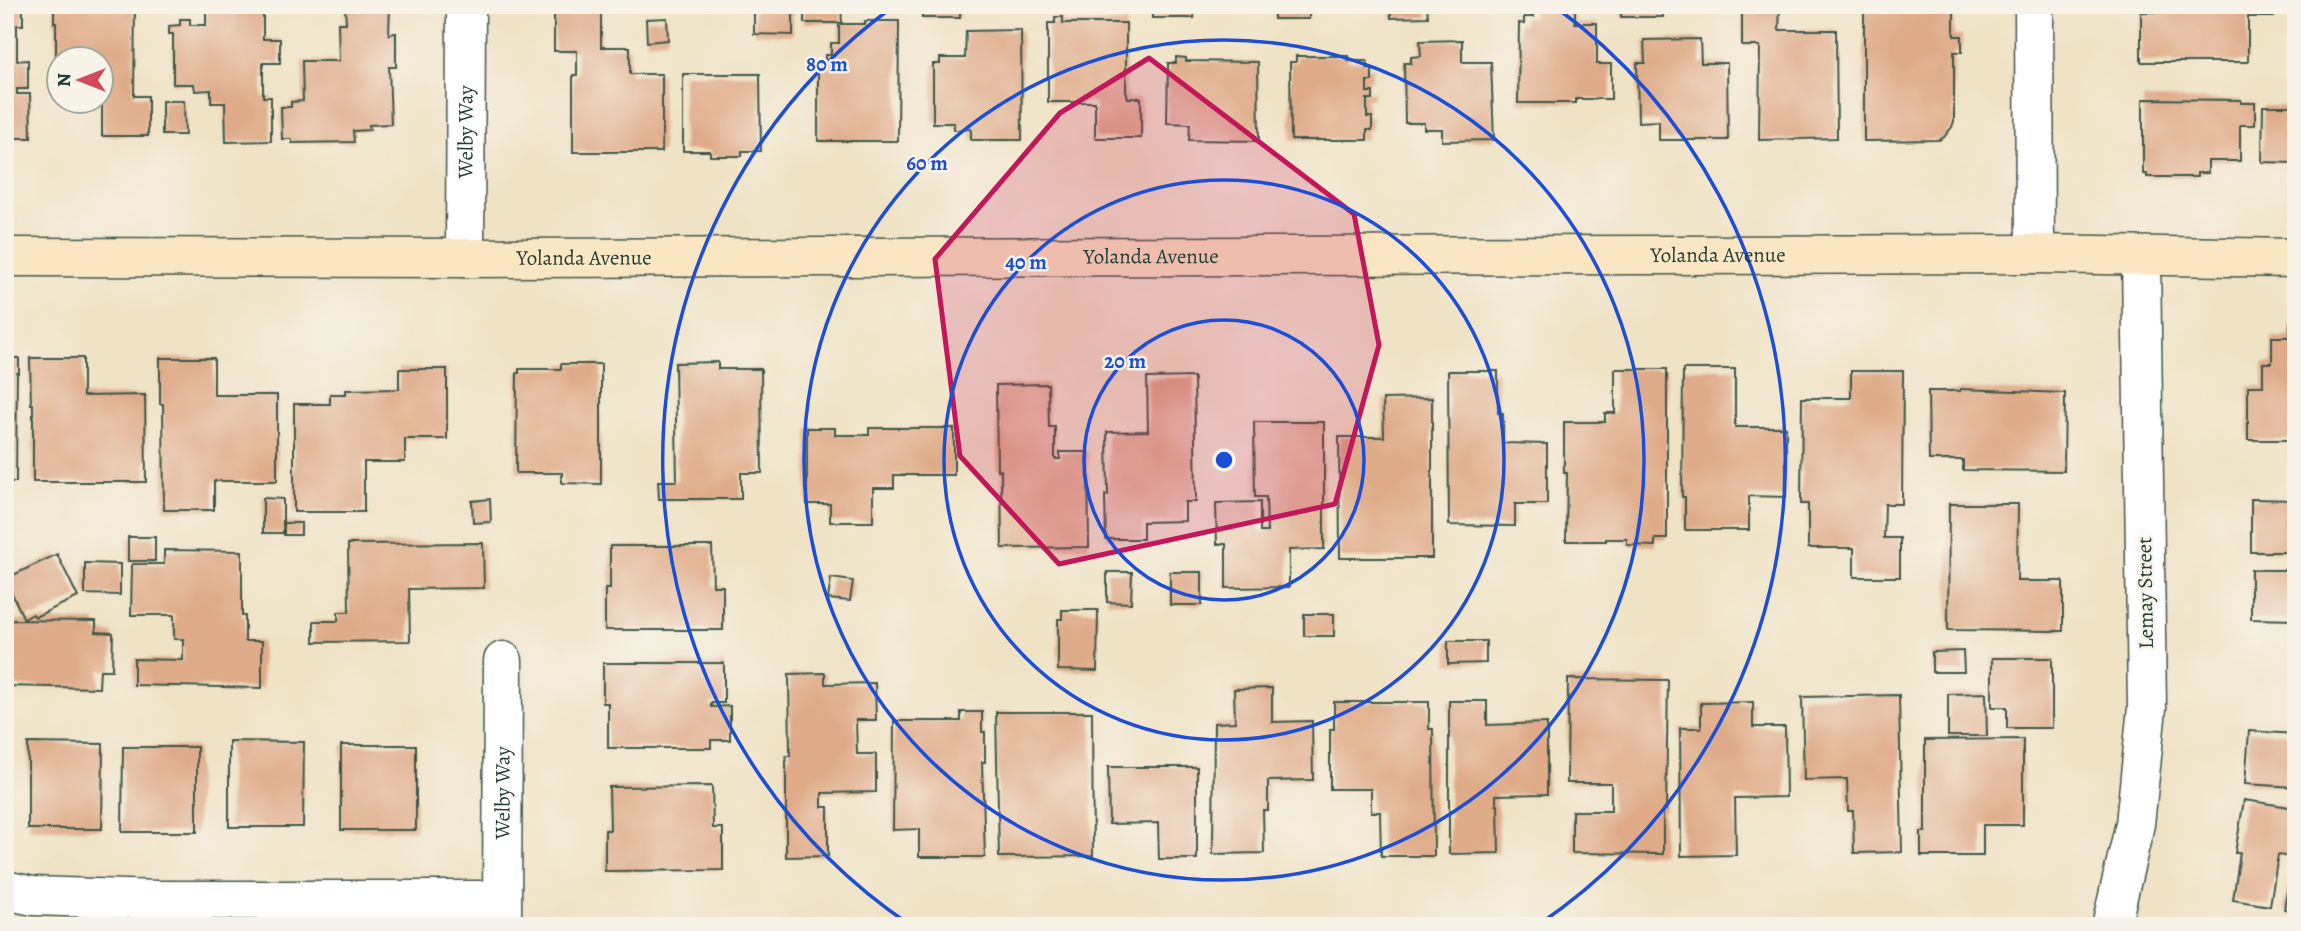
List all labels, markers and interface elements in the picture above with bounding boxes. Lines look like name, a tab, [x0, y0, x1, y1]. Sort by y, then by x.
north arrow	[46, 46, 116, 116]
text: 80 m	[806, 50, 848, 78]
text: N	[51, 73, 77, 87]
street label: Welby Way	[451, 85, 480, 180]
text: 60 m	[906, 149, 948, 177]
street label: Yolanda Avenue	[1649, 241, 1786, 269]
street label: Yolanda Avenue	[1082, 242, 1219, 270]
street label: Yolanda Avenue	[515, 244, 652, 272]
text: 40 m	[1005, 248, 1047, 276]
text: 20 m	[1104, 347, 1146, 375]
centre of rings	[1212, 448, 1236, 472]
street label: Lemay Street	[2130, 537, 2160, 649]
street label: Welby Way	[488, 746, 517, 841]

